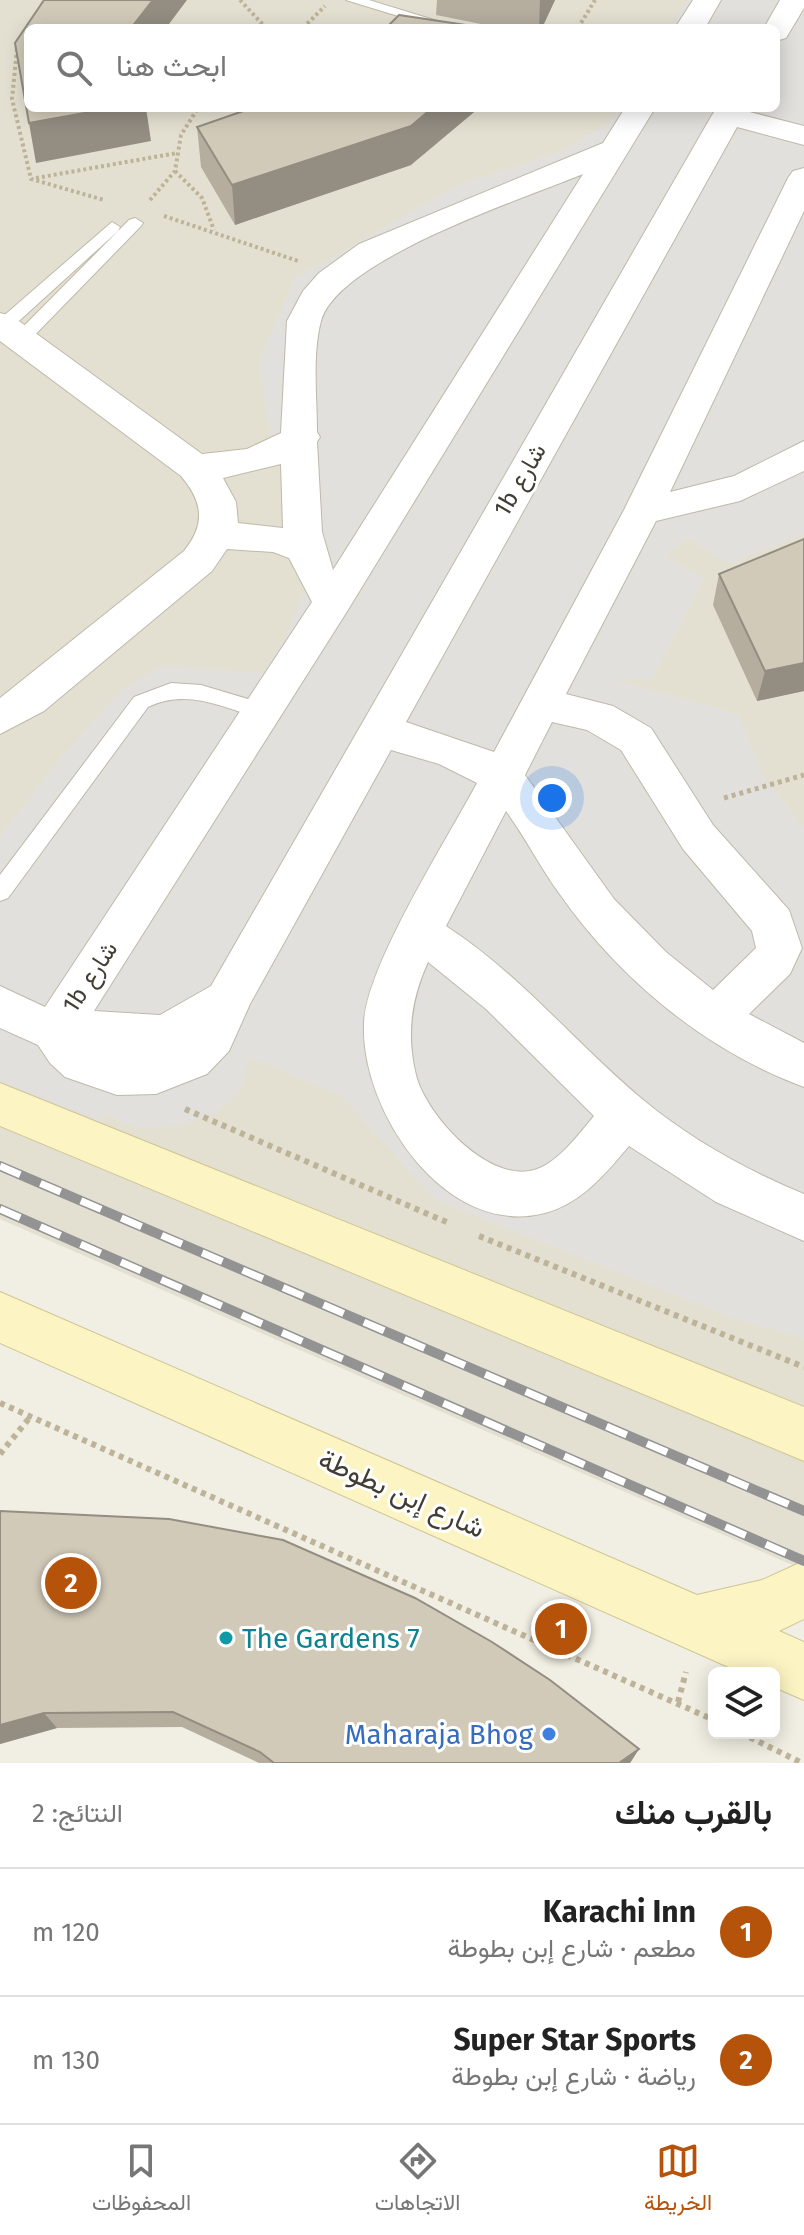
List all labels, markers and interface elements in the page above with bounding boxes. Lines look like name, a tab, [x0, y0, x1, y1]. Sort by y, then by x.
search box	[24, 24, 780, 112]
icon: search	[52, 46, 96, 90]
text: ابحث هنا	[116, 48, 227, 84]
street label: 1b شارع	[488, 439, 554, 522]
your location	[532, 778, 572, 818]
street label: 1b شارع	[57, 936, 125, 1019]
street label: شارع إبن بطوطة	[313, 1442, 490, 1547]
pin: 2	[45, 1553, 97, 1613]
pin: 1	[535, 1599, 587, 1659]
place label: The Gardens 7	[242, 1622, 420, 1655]
marker: The Gardens 7	[217, 1629, 235, 1647]
map controls	[708, 1667, 780, 1739]
button: layers	[708, 1667, 780, 1739]
place label: Maharaja Bhog	[345, 1718, 533, 1751]
marker: Maharaja Bhog	[540, 1725, 558, 1743]
text: بالقرب منك	[615, 1792, 772, 1833]
text: النتائج: 2	[32, 1798, 123, 1829]
text: Karachi Inn	[543, 1894, 696, 1930]
text: 120 m	[32, 1917, 100, 1948]
text: 1	[740, 1917, 752, 1948]
text: مطعم · شارع إبن بطوطة	[447, 1933, 696, 1964]
text: Super Star Sports	[453, 2022, 696, 2058]
text: 130 m	[32, 2045, 100, 2076]
text: 2	[739, 2045, 753, 2076]
text: رياضة · شارع إبن بطوطة	[451, 2061, 696, 2092]
tab: المحفوظات	[92, 2139, 191, 2222]
tab: الاتجاهات	[375, 2139, 460, 2222]
tab: الخريطة	[644, 2139, 712, 2222]

